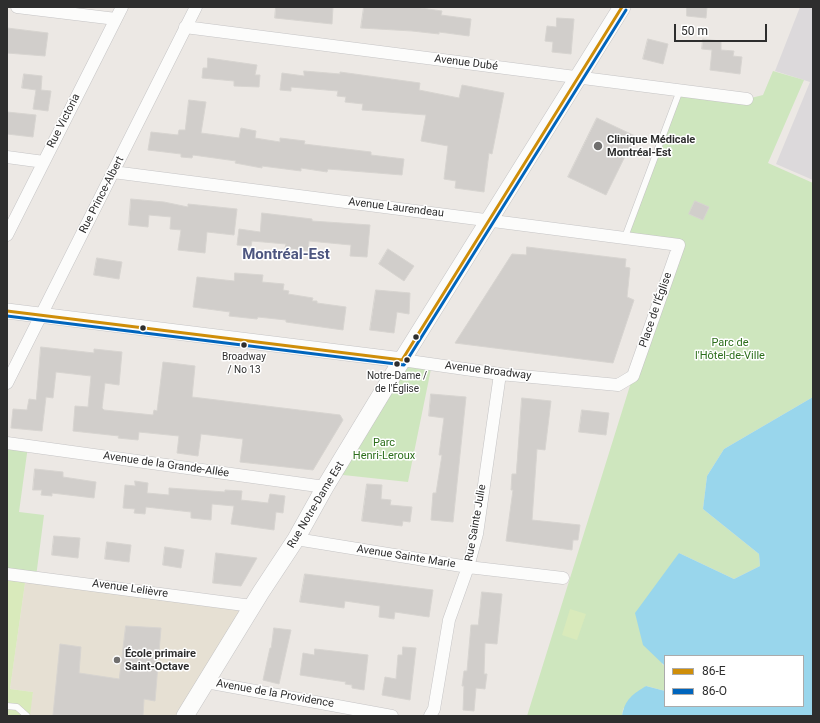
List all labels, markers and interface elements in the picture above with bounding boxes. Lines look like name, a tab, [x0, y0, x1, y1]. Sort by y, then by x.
scale bar	[676, 16, 769, 42]
text: 50 m	[681, 24, 708, 38]
street label: Avenue Dubé	[433, 53, 499, 73]
street label: Rue Victoria	[45, 92, 83, 150]
place label: Clinique Médicale Montréal-Est	[607, 133, 695, 159]
marker: Clinique Médicale Montréal-Est	[592, 140, 604, 152]
street label: Rue Prince-Albert	[77, 154, 127, 236]
street label: Avenue Laurendeau	[347, 196, 445, 220]
district label: Montréal-Est	[242, 246, 330, 264]
street label: Place de l'Église	[637, 271, 675, 349]
unlabelled marker	[138, 323, 148, 333]
unlabelled marker	[411, 332, 421, 342]
park label: Parc de l'Hôtel-de-Ville	[695, 336, 765, 362]
marker: Broadway / No 13	[239, 340, 249, 350]
place label: Broadway / No 13	[222, 351, 266, 374]
unlabelled marker	[402, 355, 412, 365]
marker: Notre-Dame / de l'Église	[392, 359, 402, 369]
street label: Avenue Broadway	[444, 359, 532, 383]
place label: Notre-Dame / de l'Église	[367, 370, 427, 394]
park label: Parc Henri-Leroux	[353, 436, 415, 462]
street label: Avenue de la Grande-Allée	[102, 450, 230, 480]
street label: Rue Notre-Dame Est	[285, 459, 347, 551]
street label: Rue Sainte Julie	[463, 483, 489, 563]
street label: Avenue Sainte Marie	[356, 543, 456, 571]
street label: Avenue Lelièvre	[91, 577, 169, 601]
place label: École primaire Saint-Octave	[125, 647, 196, 673]
marker: École primaire Saint-Octave	[112, 655, 122, 665]
legend	[664, 655, 804, 707]
text: 86-E	[702, 664, 726, 678]
street label: Avenue de la Providence	[215, 677, 335, 711]
text: 86-O	[702, 684, 727, 698]

